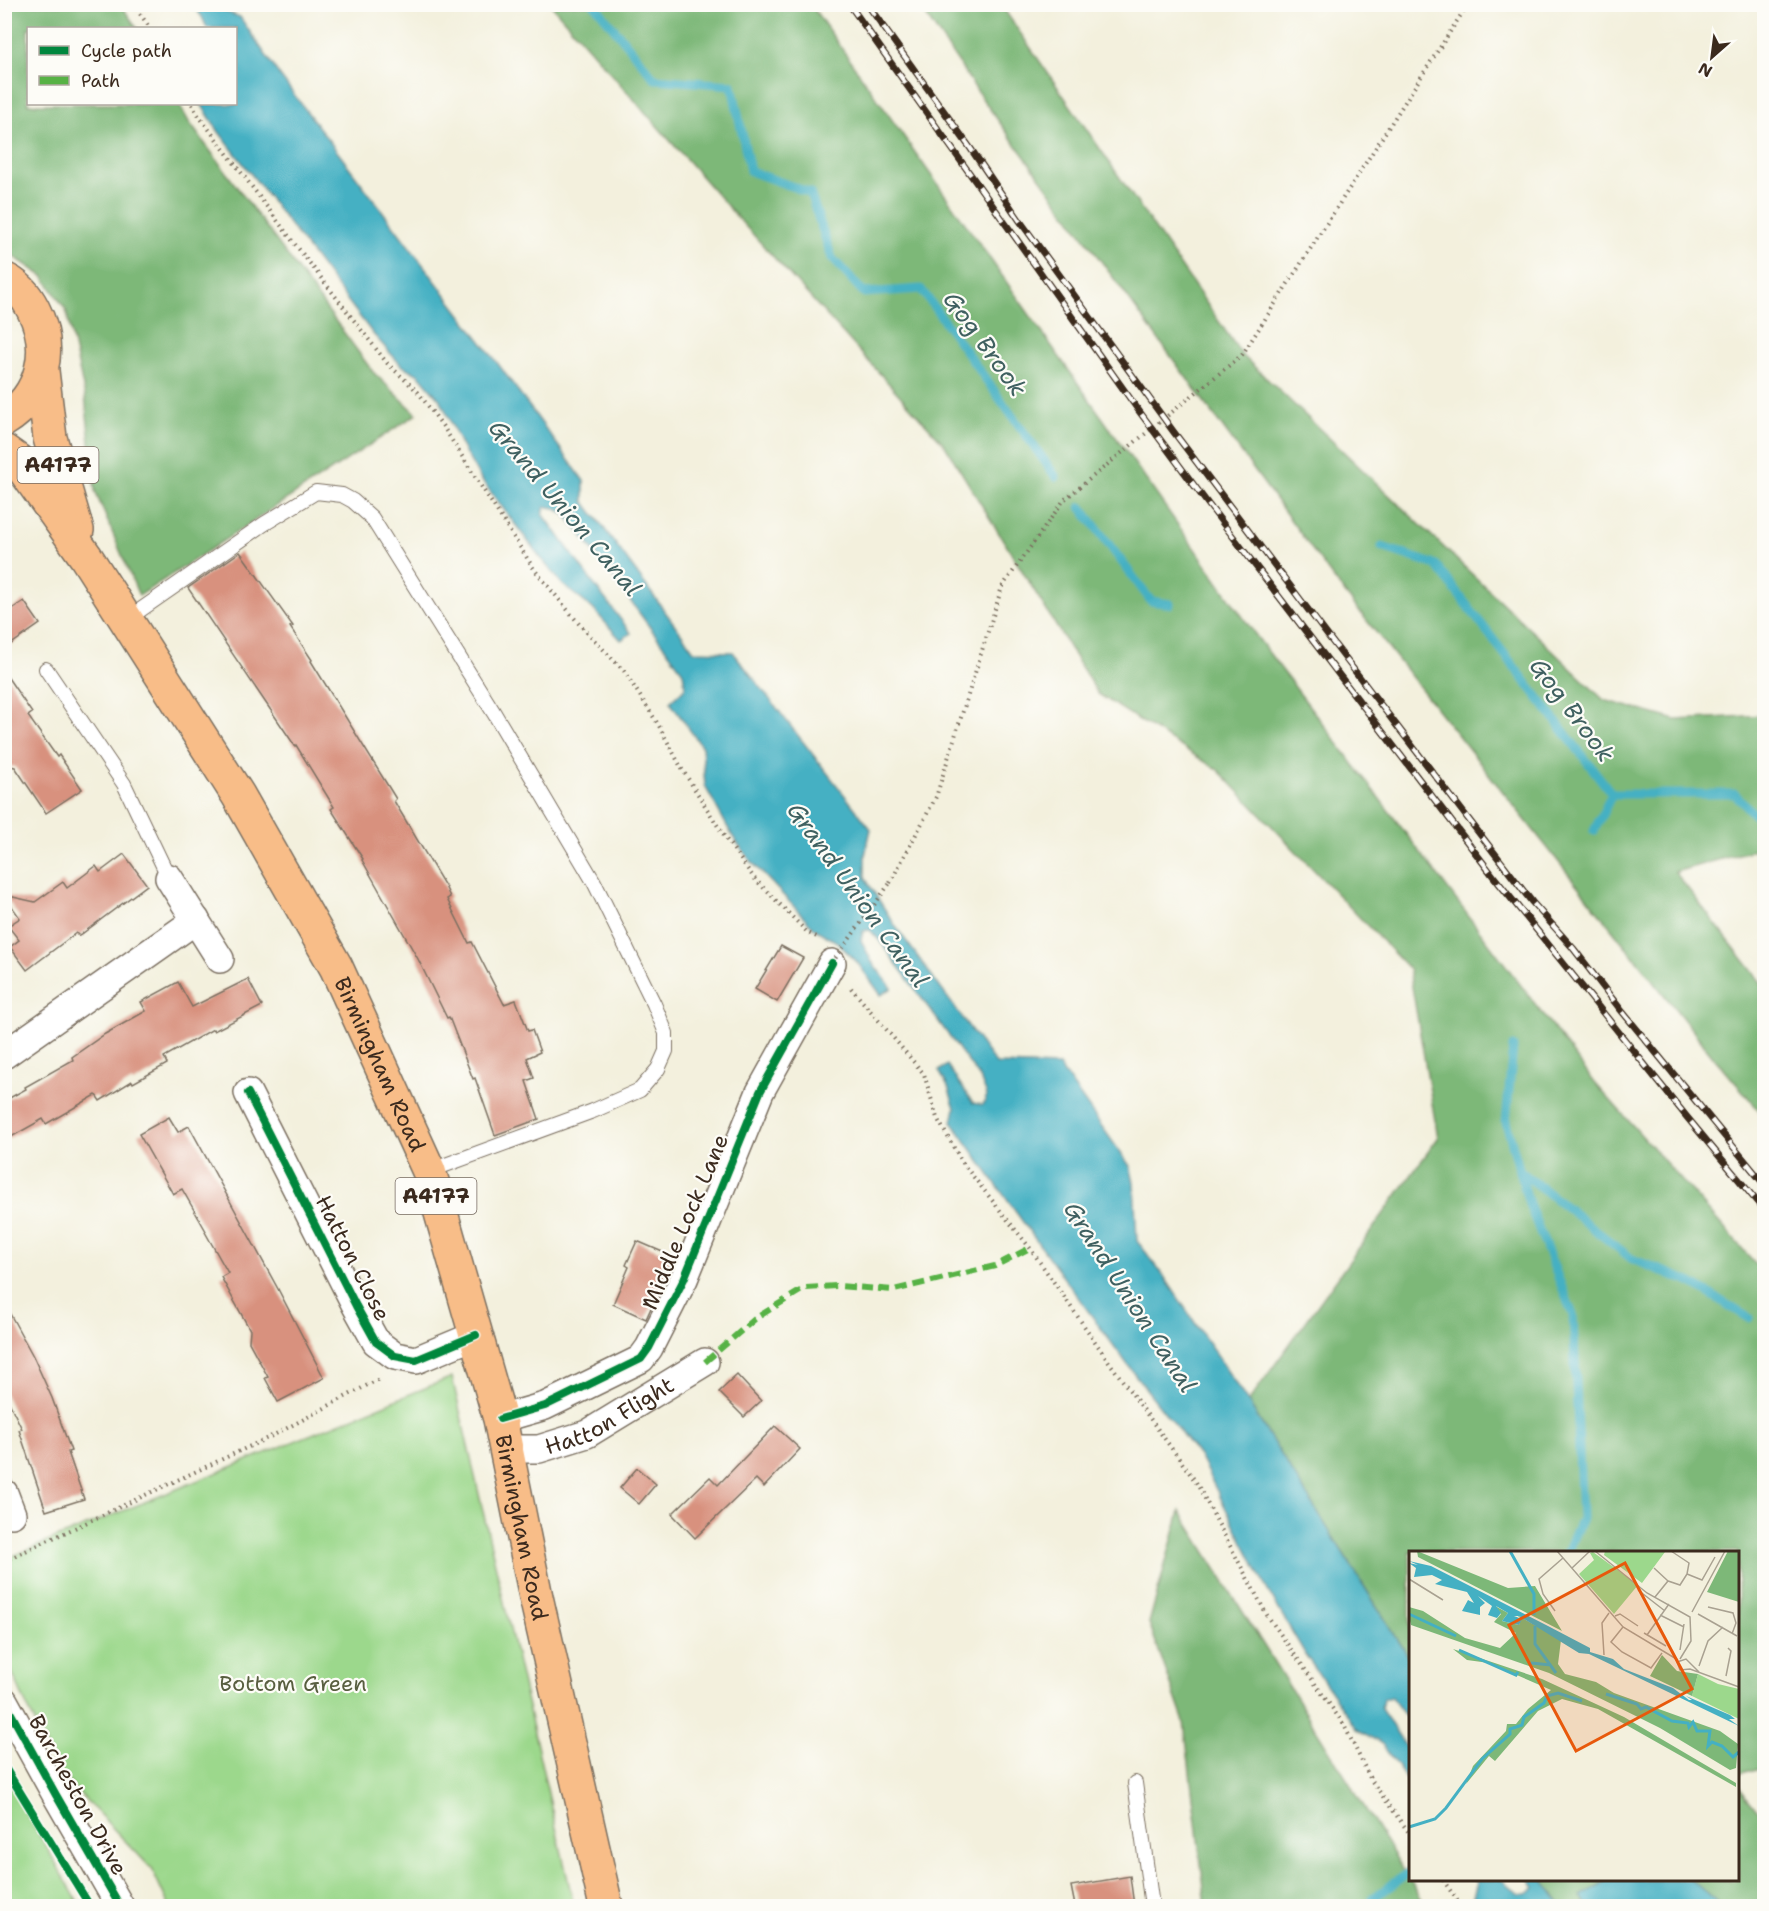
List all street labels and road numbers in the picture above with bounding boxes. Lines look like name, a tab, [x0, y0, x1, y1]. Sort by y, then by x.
road number: A4177	[17, 447, 98, 483]
street label: Birmingham Road	[328, 972, 433, 1156]
street label: Middle Lock Lane	[635, 1130, 735, 1314]
road number: A4177	[396, 1178, 476, 1214]
street label: Hatton Close	[309, 1190, 397, 1326]
street label: Hatton Flight	[541, 1370, 679, 1461]
street label: Birmingham Road	[489, 1432, 555, 1623]
street label: Barcheston Drive	[22, 1710, 134, 1880]

